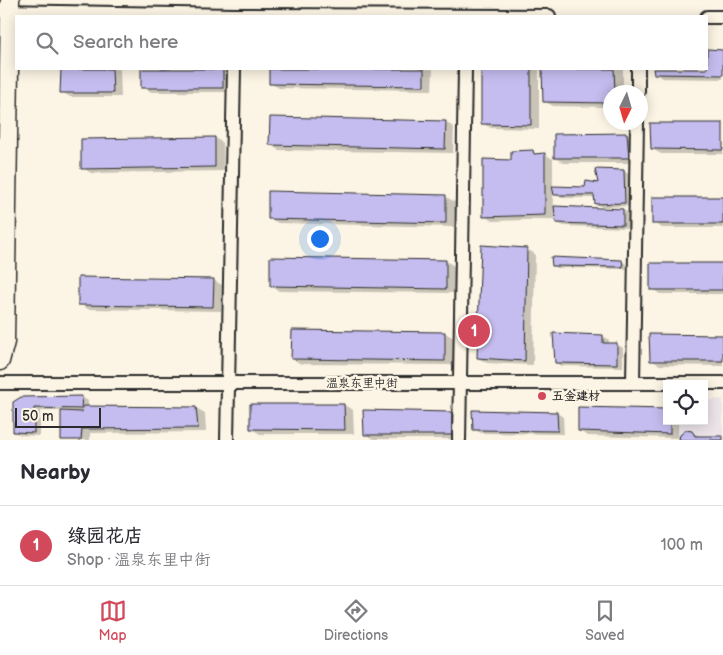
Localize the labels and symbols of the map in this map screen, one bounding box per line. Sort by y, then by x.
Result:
north arrow [603,85,648,130]
your location [307,226,333,252]
pin: 1 [458,312,490,350]
street label: 温泉东里中街 [326,376,398,391]
place label: 五金建材 [552,389,600,404]
marker: 五金建材 [536,390,548,402]
scale bar [15,405,101,428]

